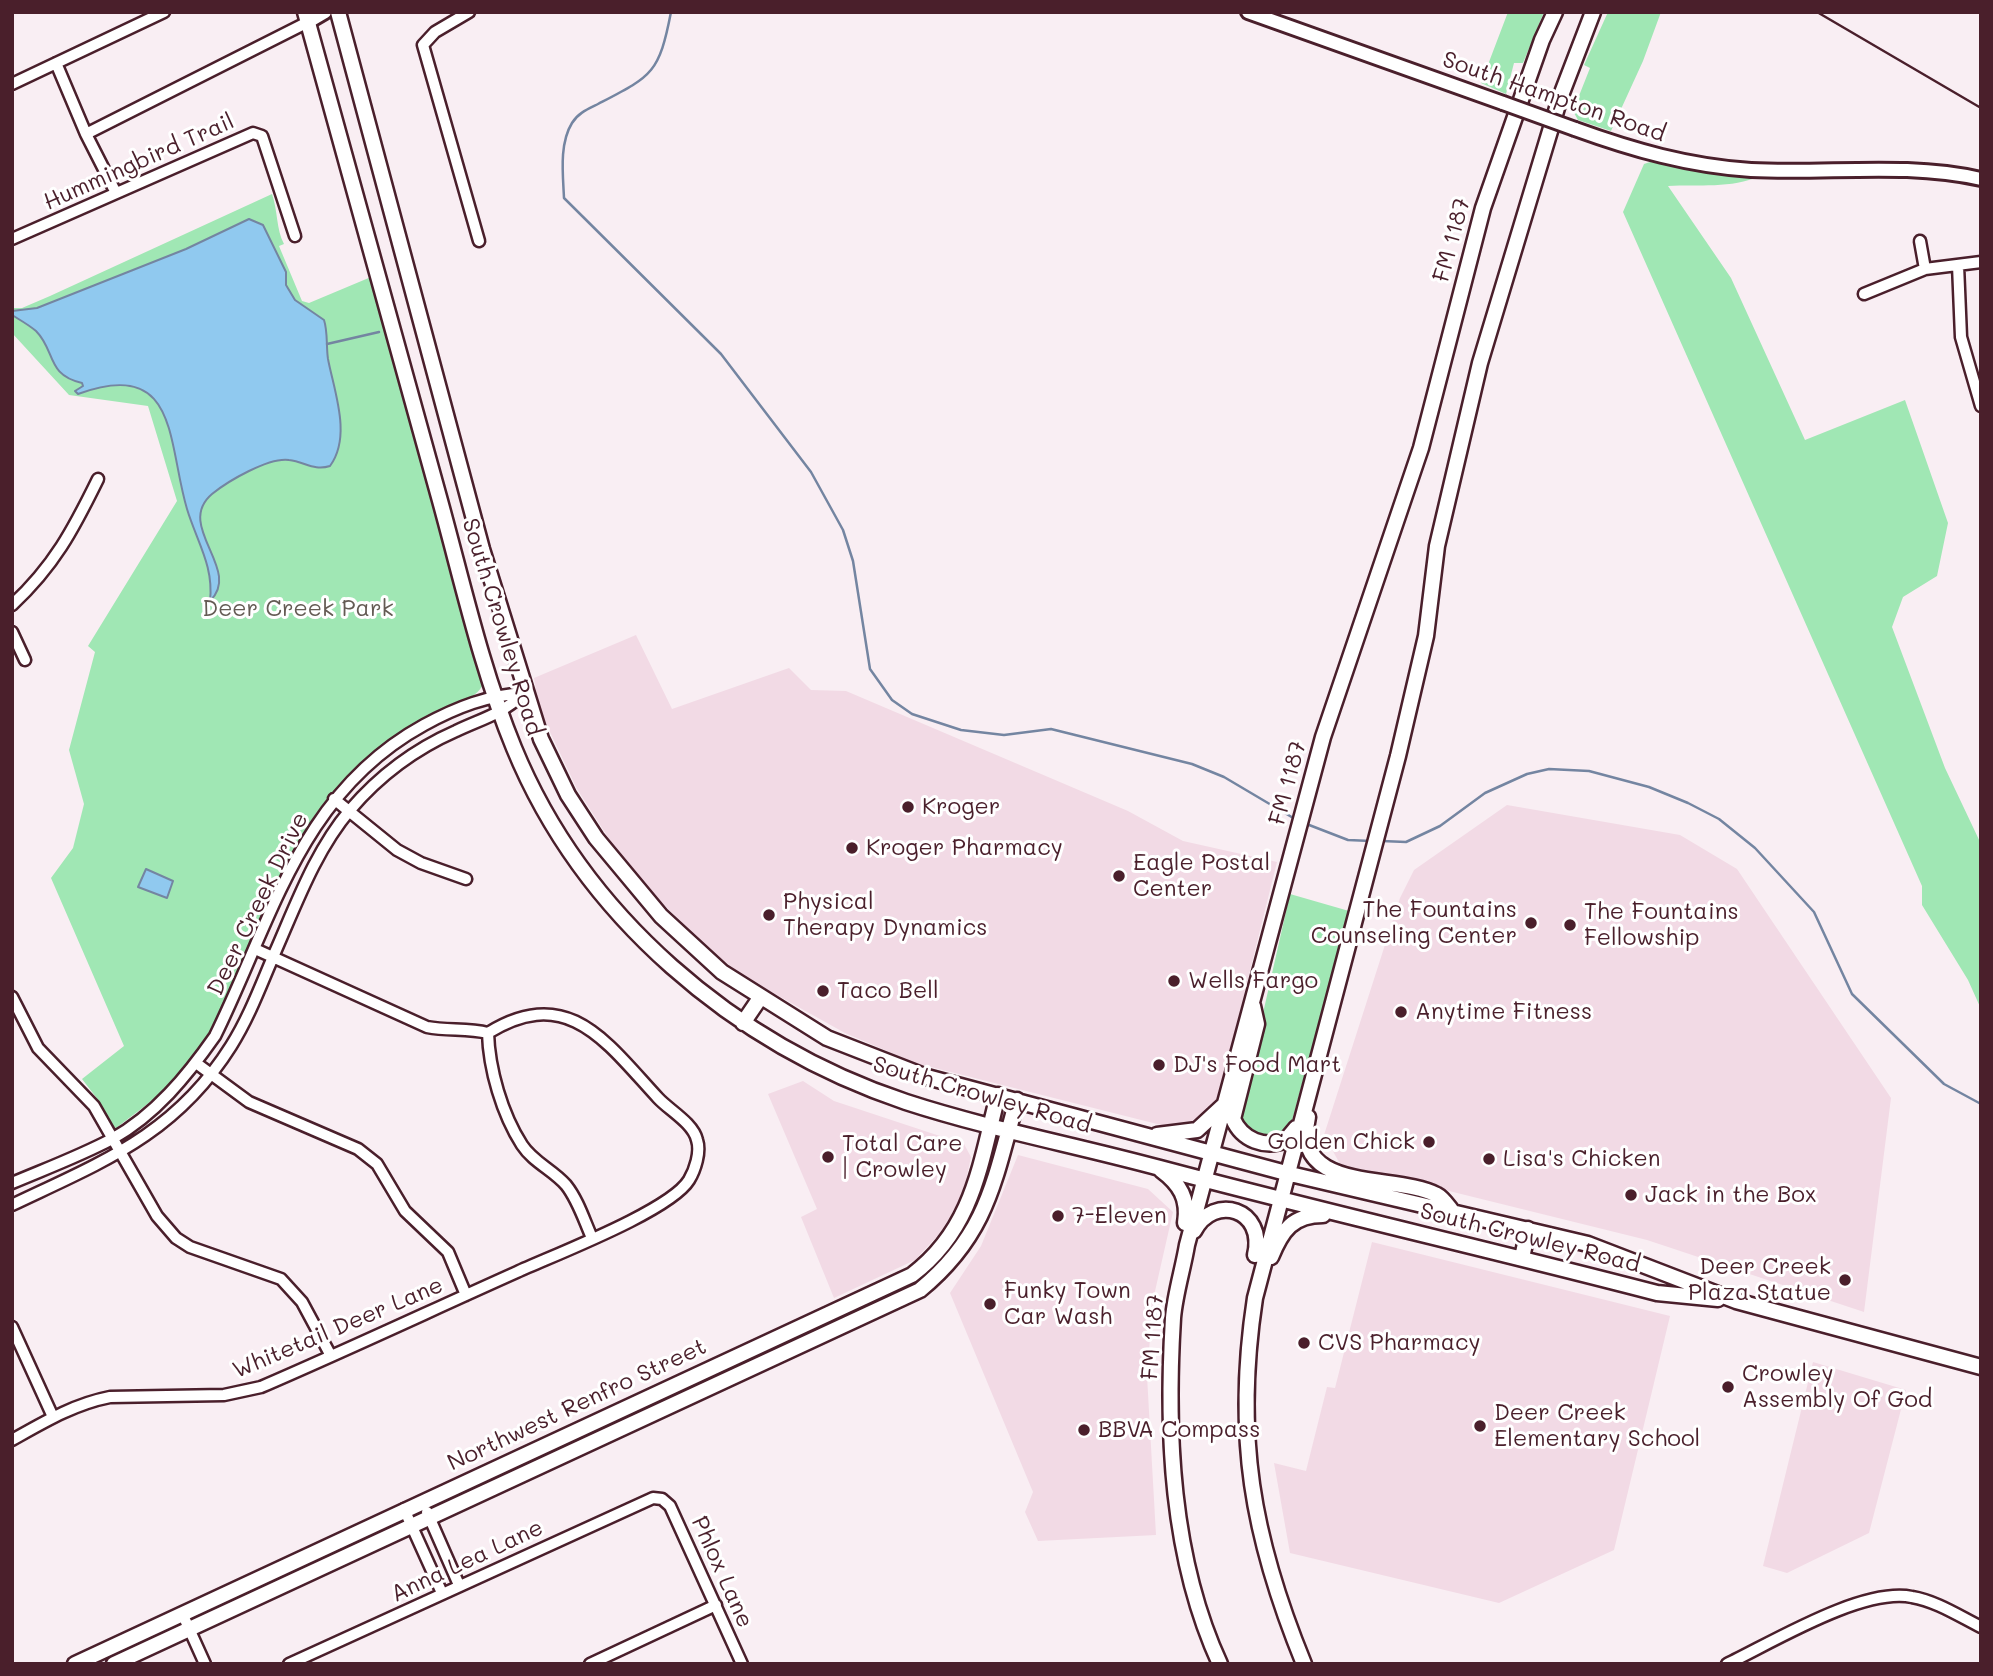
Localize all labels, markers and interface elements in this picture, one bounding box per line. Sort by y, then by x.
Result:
street label: South Hampton Road [1439,46,1669,148]
street label: Hummingbird Trail [40,108,238,216]
street label: FM 1187 [1428,195,1476,285]
street label: South Crowley Road [456,515,548,739]
park label: Deer Creek Park [202,595,394,623]
street label: FM 1187 [1264,738,1312,828]
place label: Kroger [922,793,1000,821]
marker: Kroger [900,799,916,815]
street label: Deer Creek Drive [202,808,314,1000]
place label: Kroger Pharmacy [866,834,1063,862]
marker: Kroger Pharmacy [844,840,860,856]
place label: Eagle Postal Center [1133,849,1270,903]
marker: Eagle Postal Center [1111,868,1127,884]
place label: Physical Therapy Dynamics [783,888,987,942]
place label: The Fountains Counseling Center [1311,896,1517,950]
place label: The Fountains Fellowship [1584,898,1739,952]
marker: Physical Therapy Dynamics [761,907,777,923]
marker: The Fountains Counseling Center [1523,915,1539,931]
marker: The Fountains Fellowship [1562,917,1578,933]
place label: Wells Fargo [1188,967,1318,995]
marker: Wells Fargo [1166,973,1182,989]
place label: Taco Bell [837,977,939,1005]
marker: Taco Bell [815,983,831,999]
place label: Anytime Fitness [1415,998,1592,1026]
marker: Anytime Fitness [1393,1004,1409,1020]
street label: South Crowley Road [870,1051,1094,1139]
place label: DJ's Food Mart [1173,1051,1341,1079]
marker: DJ's Food Mart [1151,1057,1167,1073]
place label: Golden Chick [1267,1128,1415,1156]
place label: Total Care | Crowley [842,1130,963,1184]
marker: Golden Chick [1421,1134,1437,1150]
place label: Lisa's Chicken [1503,1145,1660,1173]
marker: Total Care | Crowley [820,1149,836,1165]
marker: Lisa's Chicken [1481,1151,1497,1167]
place label: Jack in the Box [1645,1181,1817,1209]
marker: Jack in the Box [1623,1187,1639,1203]
street label: South Crowley Road [1417,1197,1643,1279]
place label: 7-Eleven [1072,1202,1167,1230]
marker: 7-Eleven [1050,1208,1066,1224]
place label: Deer Creek Plaza Statue [1688,1253,1831,1307]
street label: Whitetail Deer Lane [229,1271,447,1385]
marker: Deer Creek Plaza Statue [1837,1272,1853,1288]
place label: Funky Town Car Wash [1004,1277,1131,1331]
street label: FM 1187 [1136,1293,1170,1381]
marker: Funky Town Car Wash [982,1296,998,1312]
place label: CVS Pharmacy [1318,1329,1481,1357]
street label: Northwest Renfro Street [443,1333,711,1477]
marker: CVS Pharmacy [1296,1335,1312,1351]
place label: Crowley Assembly Of God [1742,1360,1932,1414]
marker: Crowley Assembly Of God [1720,1379,1736,1395]
place label: Deer Creek Elementary School [1494,1399,1700,1453]
place label: BBVA Compass [1098,1416,1260,1444]
marker: Deer Creek Elementary School [1472,1418,1488,1434]
marker: BBVA Compass [1076,1422,1092,1438]
street label: Phlox Lane [685,1512,759,1632]
street label: Anna Lea Lane [387,1514,547,1608]

